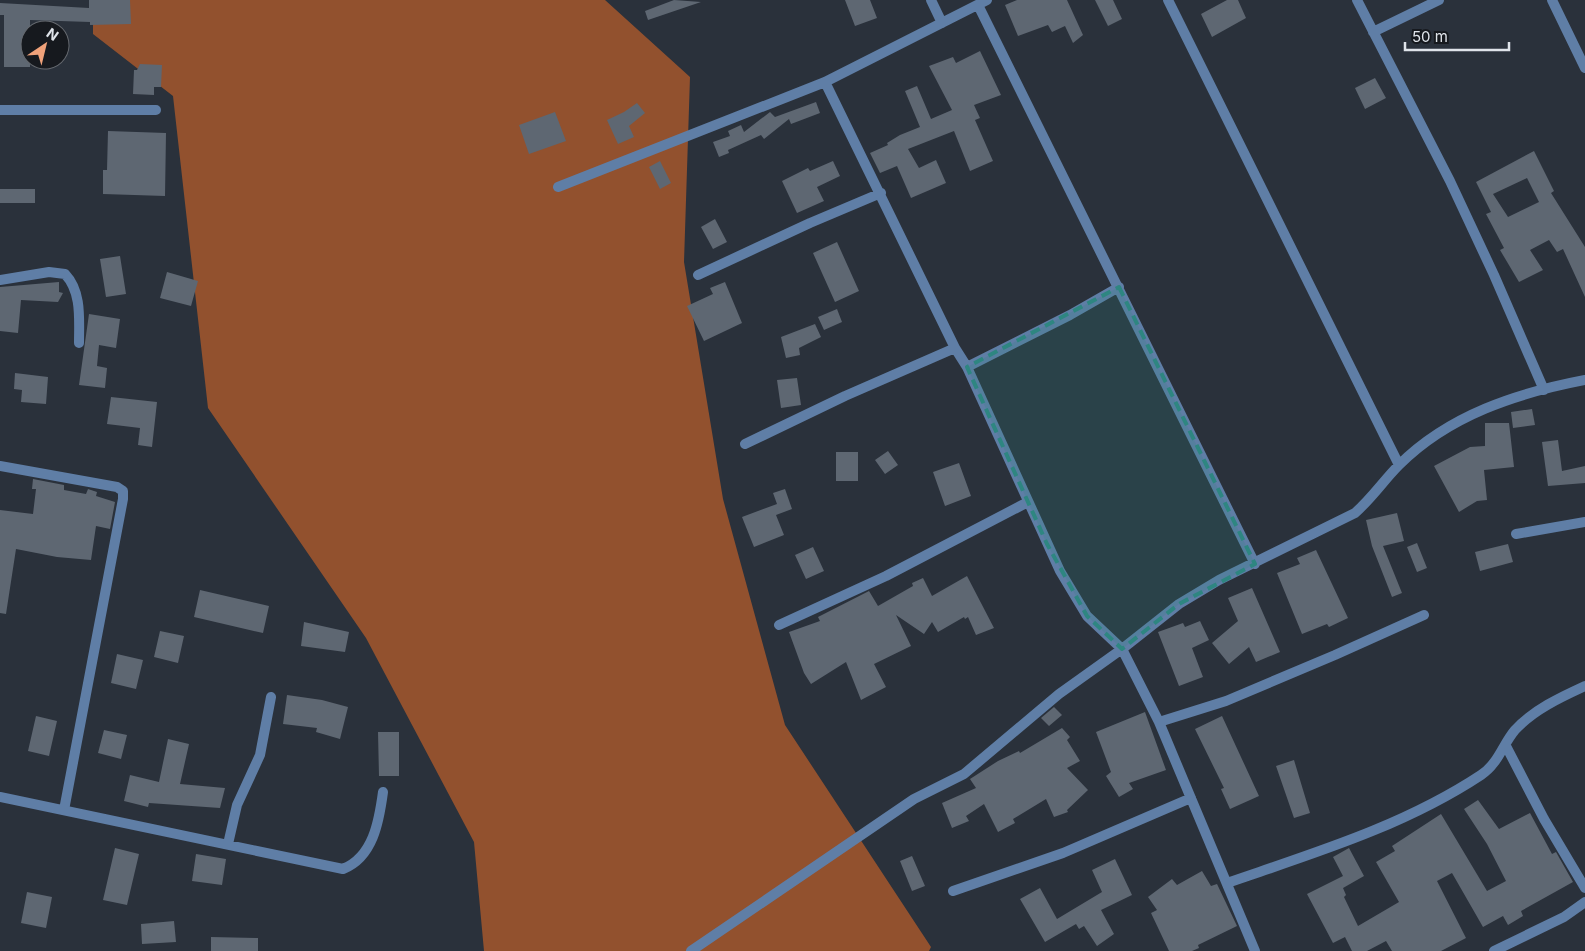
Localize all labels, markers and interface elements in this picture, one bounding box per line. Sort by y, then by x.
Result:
north arrow [20,20,70,70]
scale bar [1405,20,1509,52]
text: N [43,24,62,44]
text: 50 m [1412,27,1448,46]

